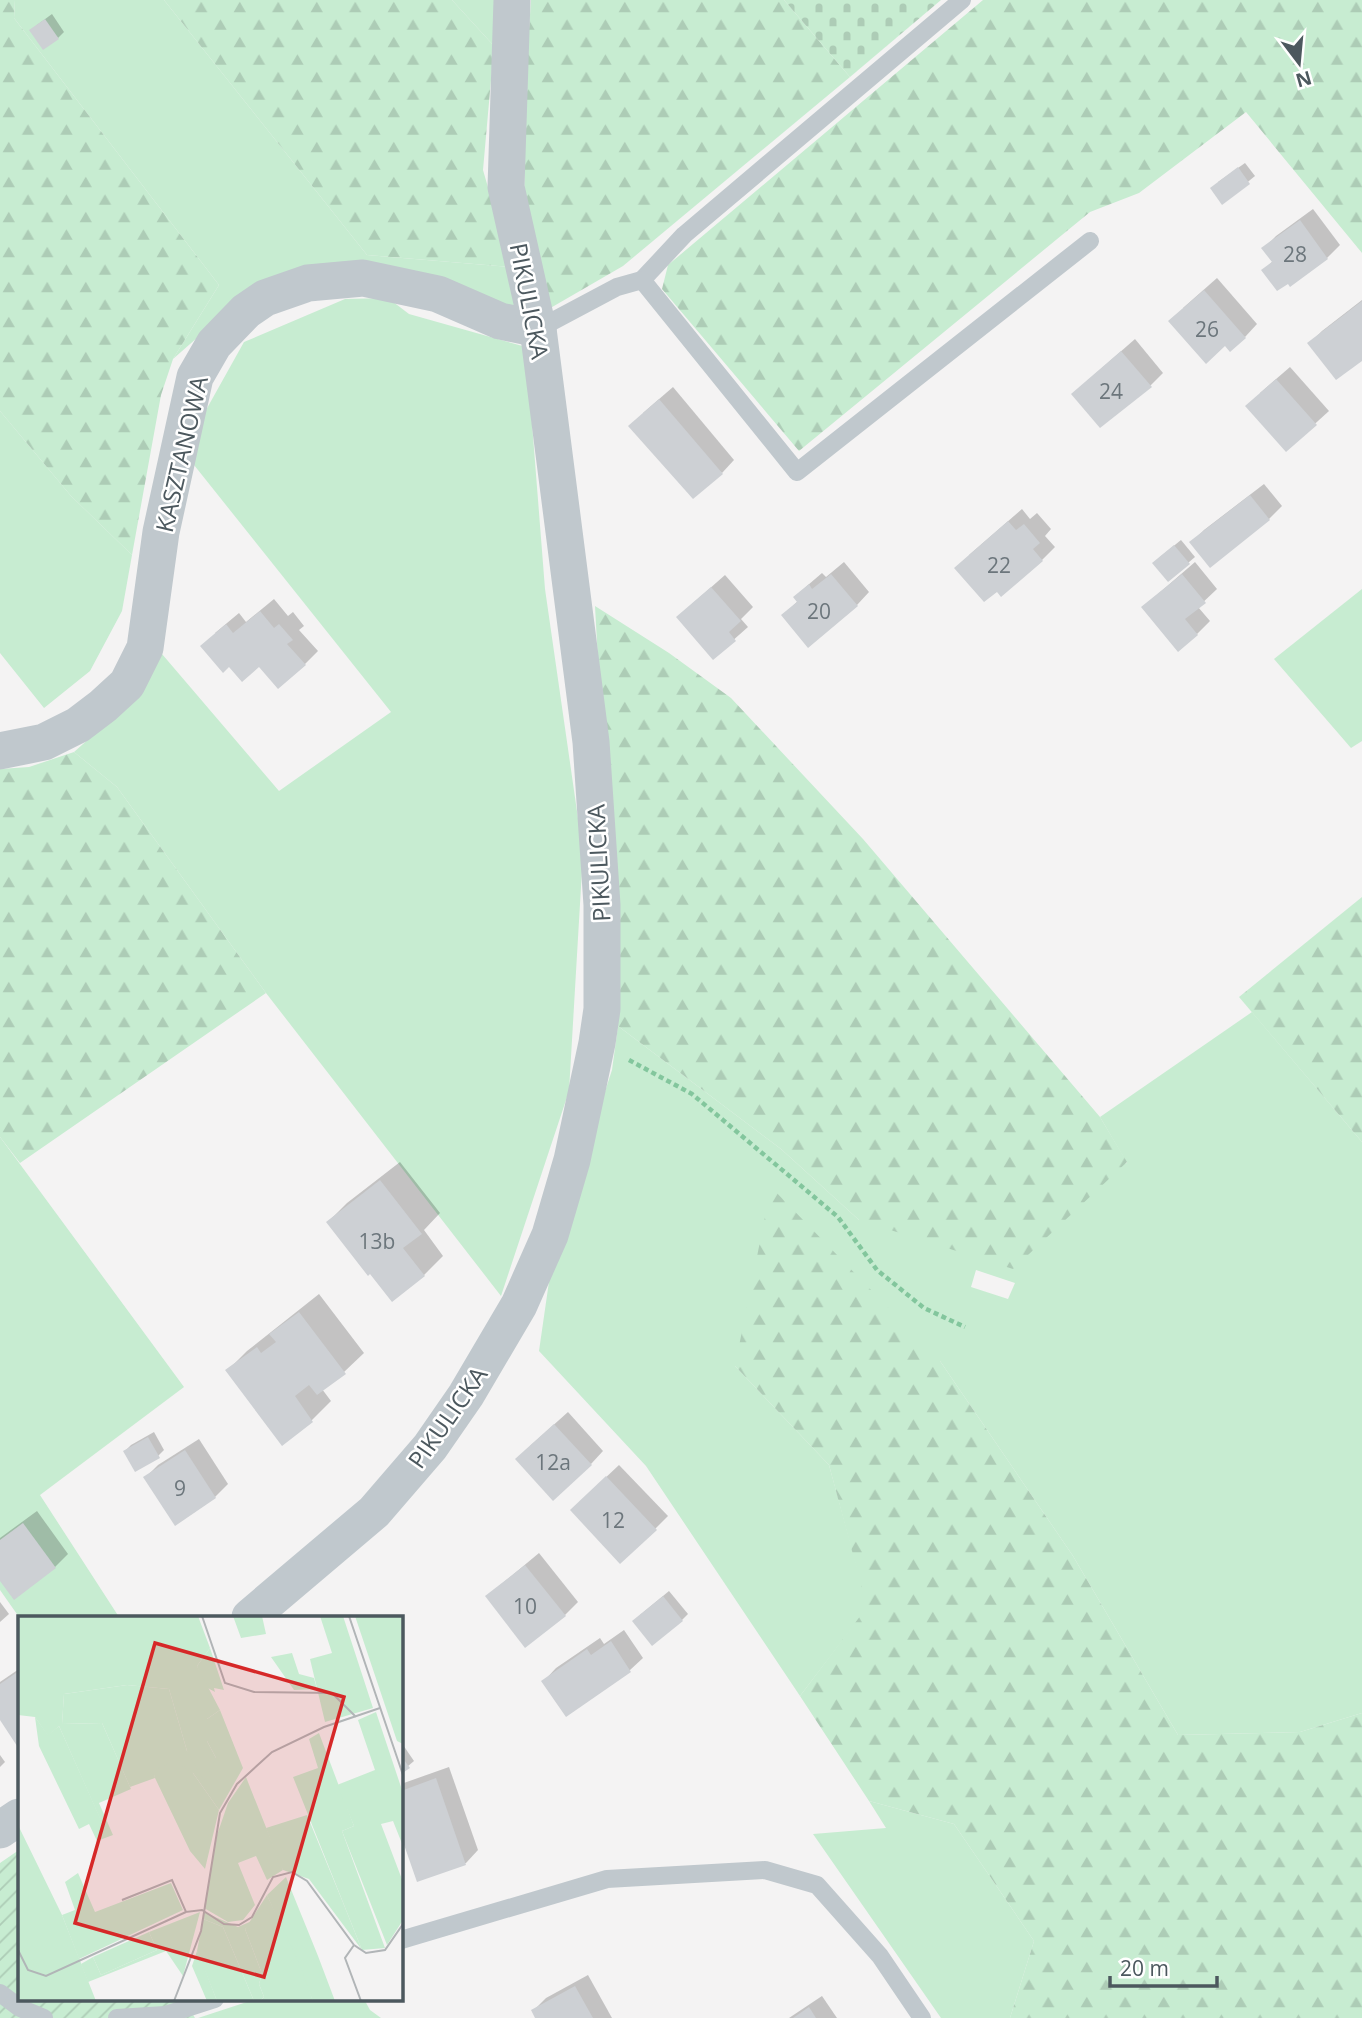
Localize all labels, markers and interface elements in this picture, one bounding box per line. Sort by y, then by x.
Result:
north arrow [1264,28,1334,98]
text: N [1293,65,1315,94]
street label: PIKULICKA [503,240,558,363]
house number: 28 [1283,240,1307,268]
house number: 26 [1195,315,1219,343]
street label: KASZTANOWA [147,372,215,535]
house number: 24 [1099,377,1123,405]
house number: 22 [987,551,1011,579]
house number: 20 [807,597,831,625]
street label: PIKULICKA [578,803,618,923]
house number: 13b [359,1227,395,1255]
street label: PIKULICKA [400,1359,495,1475]
house number: 12a [535,1448,571,1476]
house number: 9 [174,1474,186,1502]
house number: 12 [601,1506,625,1534]
house number: 10 [513,1592,537,1620]
inset map [18,1616,402,2000]
scale bar [1110,1944,1217,1988]
text: 20 m [1120,1954,1169,1982]

